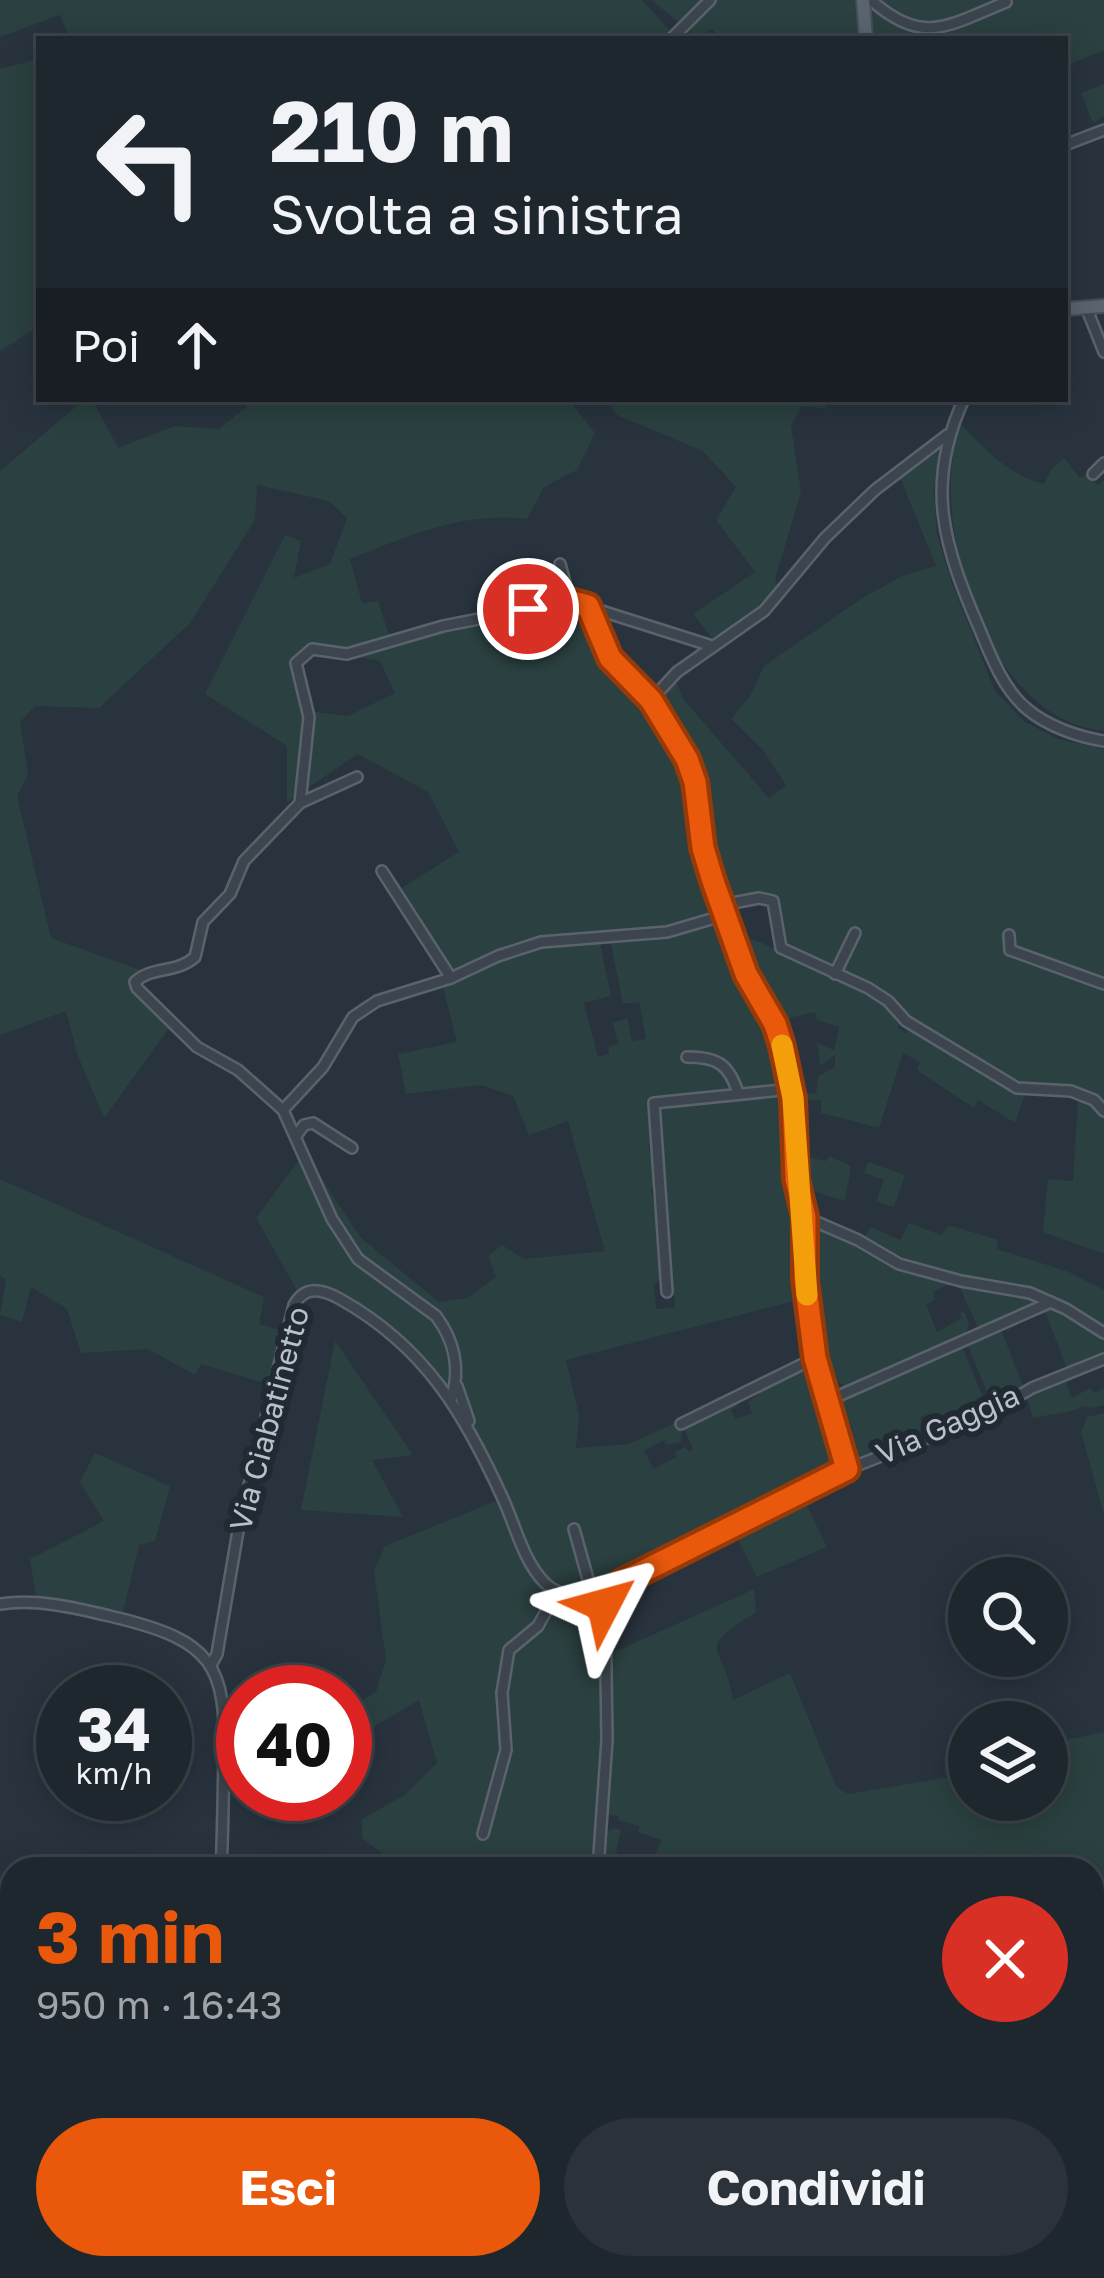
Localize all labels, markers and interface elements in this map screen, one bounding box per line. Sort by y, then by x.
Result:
text: 210 m [270,80,514,180]
icon: left [72,84,228,240]
text: Svolta a sinistra [270,181,683,246]
icon: ahead [164,312,230,378]
text: Poi [72,318,140,372]
pin [477,558,579,660]
icon: arrive [495,576,561,642]
street label: Via Ciabatinetto [222,1303,316,1535]
street label: Via Gaggia [871,1377,1025,1472]
position arrow [541,1542,667,1668]
map controls [948,1557,1068,1821]
button: search [948,1557,1068,1677]
speed limit sign: 40 [216,1665,372,1821]
text: 34 [77,1692,151,1764]
button: layers [948,1701,1068,1821]
text: km/h [76,1755,152,1791]
text: 3 min [36,1892,224,1979]
button: close [942,1896,1068,2022]
text: 950 m · 16:43 [36,1981,283,2028]
button: Esci [36,2118,540,2256]
button: Condividi [564,2118,1068,2256]

